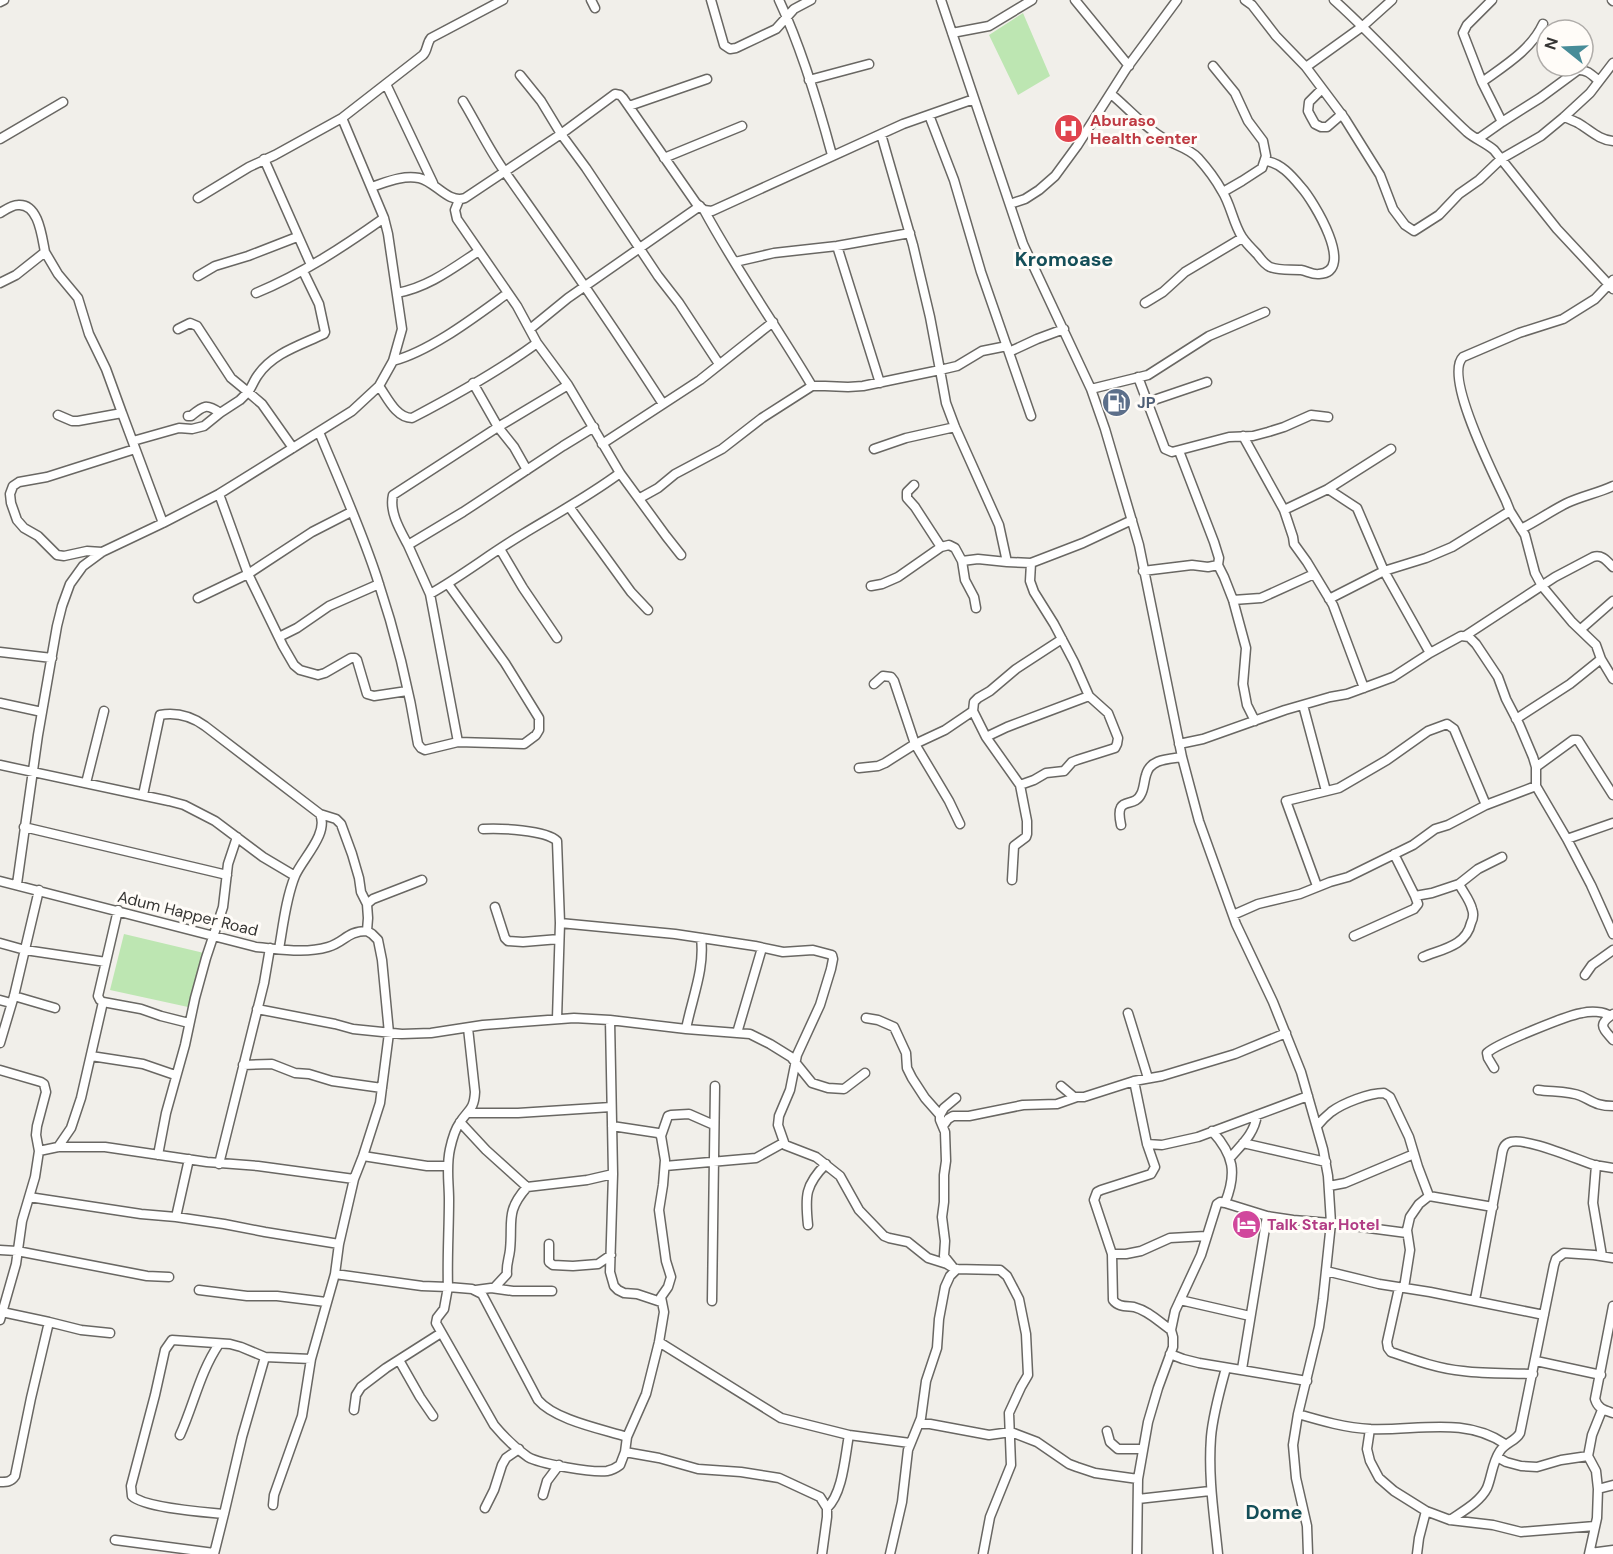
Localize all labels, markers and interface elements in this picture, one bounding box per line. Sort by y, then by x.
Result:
north arrow [1535,18,1595,78]
text: N [1539,35,1563,52]
place label: Aburaso Health center [1090,110,1198,149]
hospital icon: Aburaso Health center [1053,113,1085,145]
district label: Kromoase [1015,246,1113,272]
fuel station icon: JP [1100,386,1132,418]
place label: JP [1137,392,1156,413]
street label: Adum Happer Road [115,886,260,941]
hotel icon: Talk Star Hotel [1230,1208,1262,1240]
place label: Talk Star Hotel [1267,1214,1380,1235]
district label: Dome [1245,1499,1303,1525]

